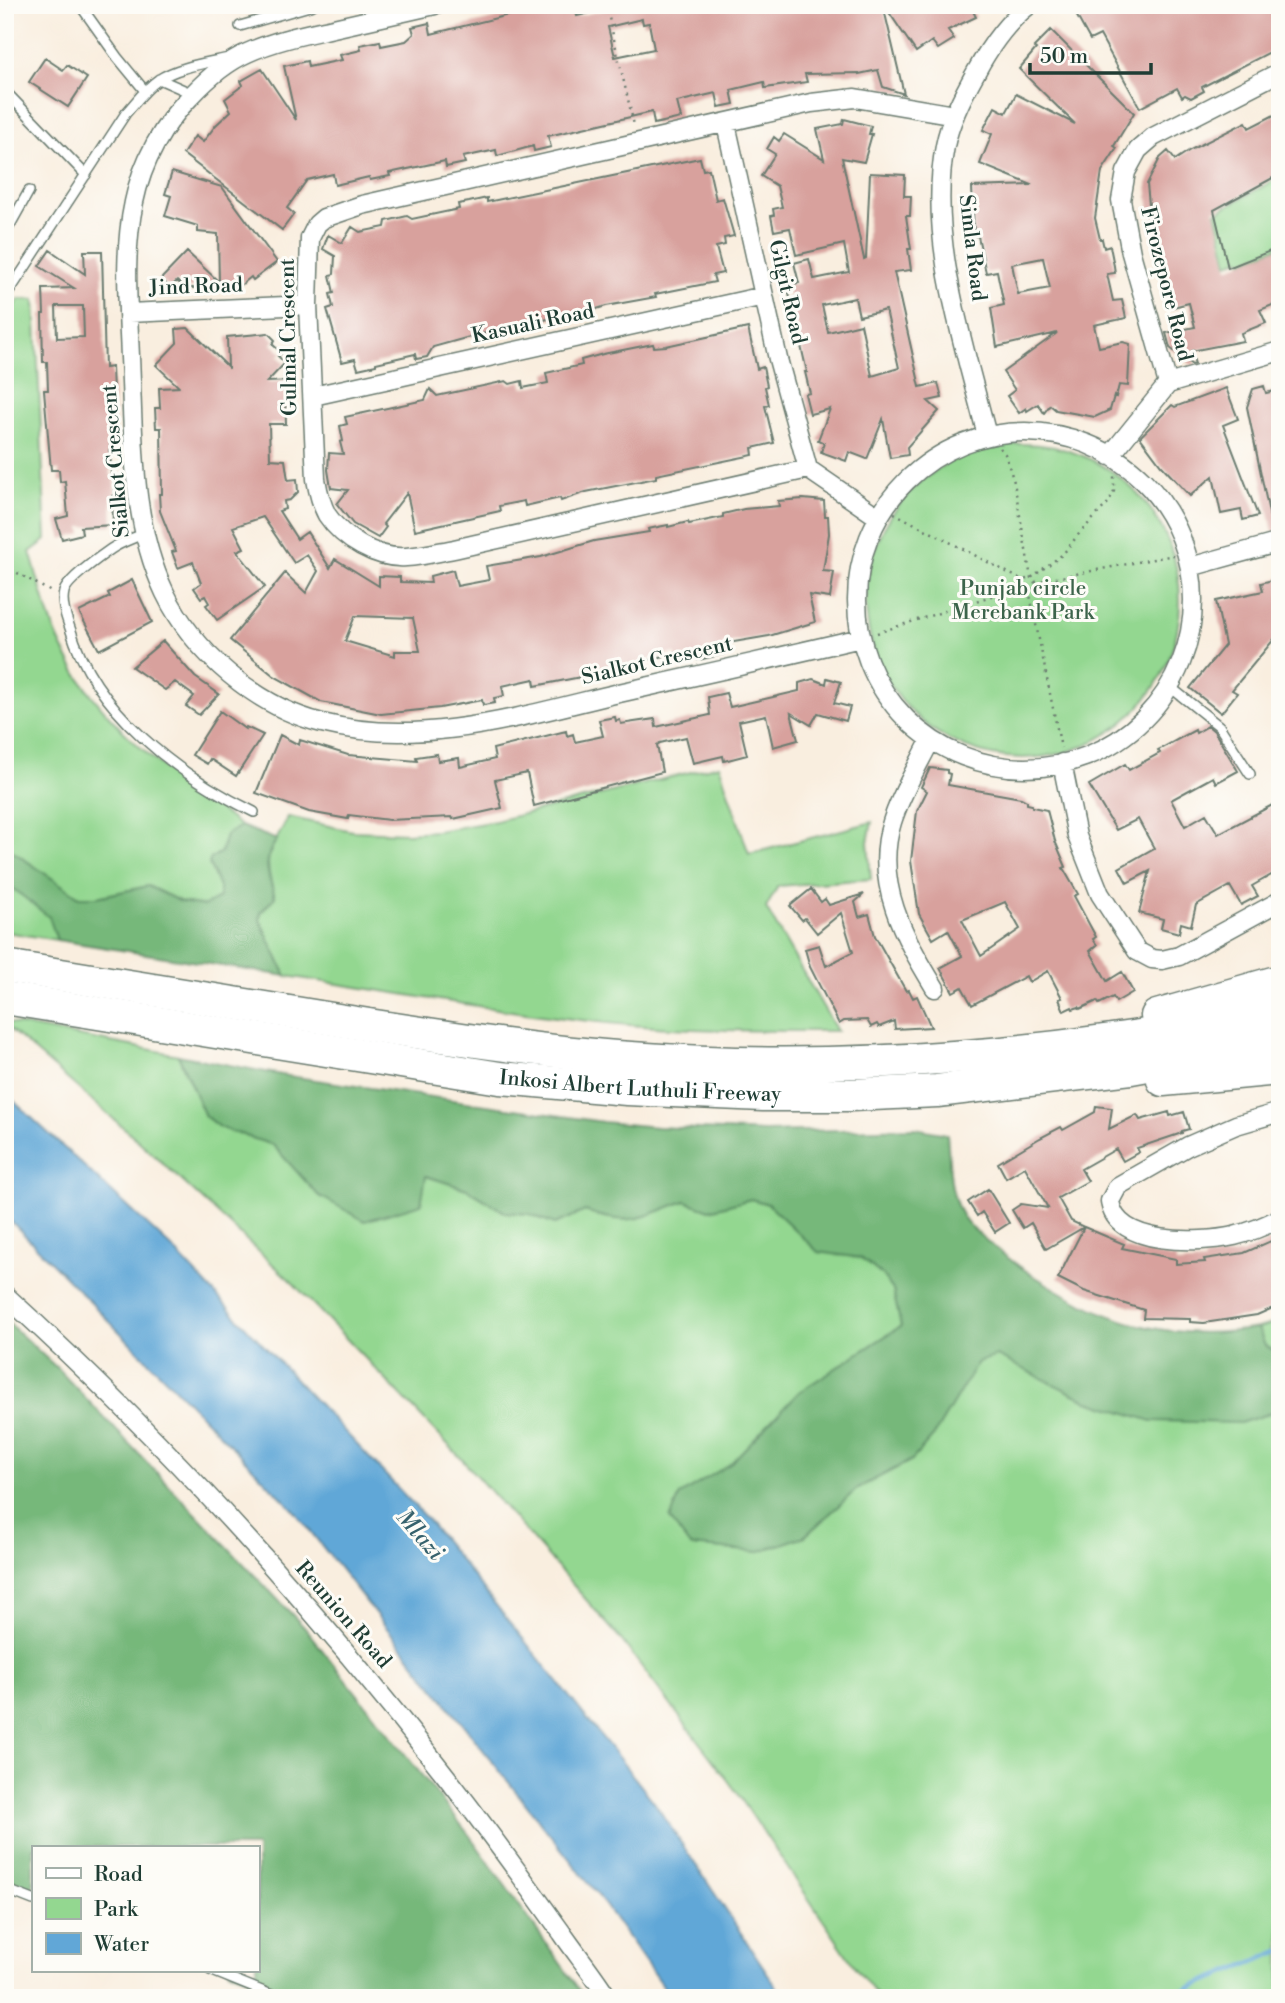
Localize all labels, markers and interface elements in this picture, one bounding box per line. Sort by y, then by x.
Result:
scale bar [1030,32,1150,76]
text: 50 m [1040,44,1088,70]
street label: Simla Road [953,193,991,303]
street label: Firozepore Road [1134,204,1198,364]
street label: Gilgit Road [762,237,812,347]
street label: Gulmal Crescent [275,257,303,416]
street label: Jind Road [148,272,244,302]
street label: Kasuali Road [469,298,597,350]
street label: Sialkot Crescent [96,382,136,539]
park label: Punjab circle Merebank Park [952,576,1095,626]
street label: Sialkot Crescent [579,631,736,691]
street label: Inkosi Albert Luthuli Freeway [498,1065,782,1108]
water label: Mlazi [390,1504,450,1567]
street label: Reunion Road [289,1556,397,1674]
legend [32,1846,259,1972]
text: Road [94,1862,143,1888]
text: Park [94,1897,139,1923]
text: Water [93,1932,149,1958]

